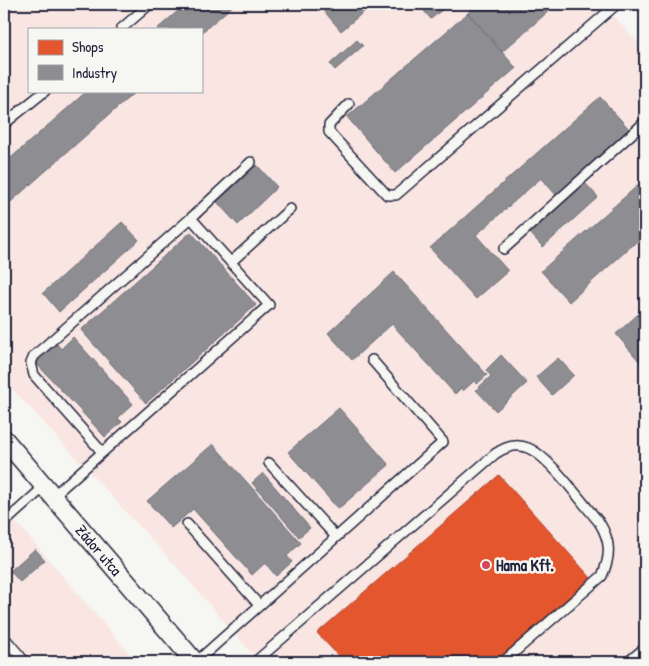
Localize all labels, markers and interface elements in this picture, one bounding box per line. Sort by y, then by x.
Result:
legend [28,28,202,92]
text: Shops [72,36,104,57]
text: Industry [72,62,117,83]
street label: Zádor utca [71,519,127,580]
place label: Hama Kft. [496,554,554,576]
marker: Hama Kft. [480,559,492,571]

